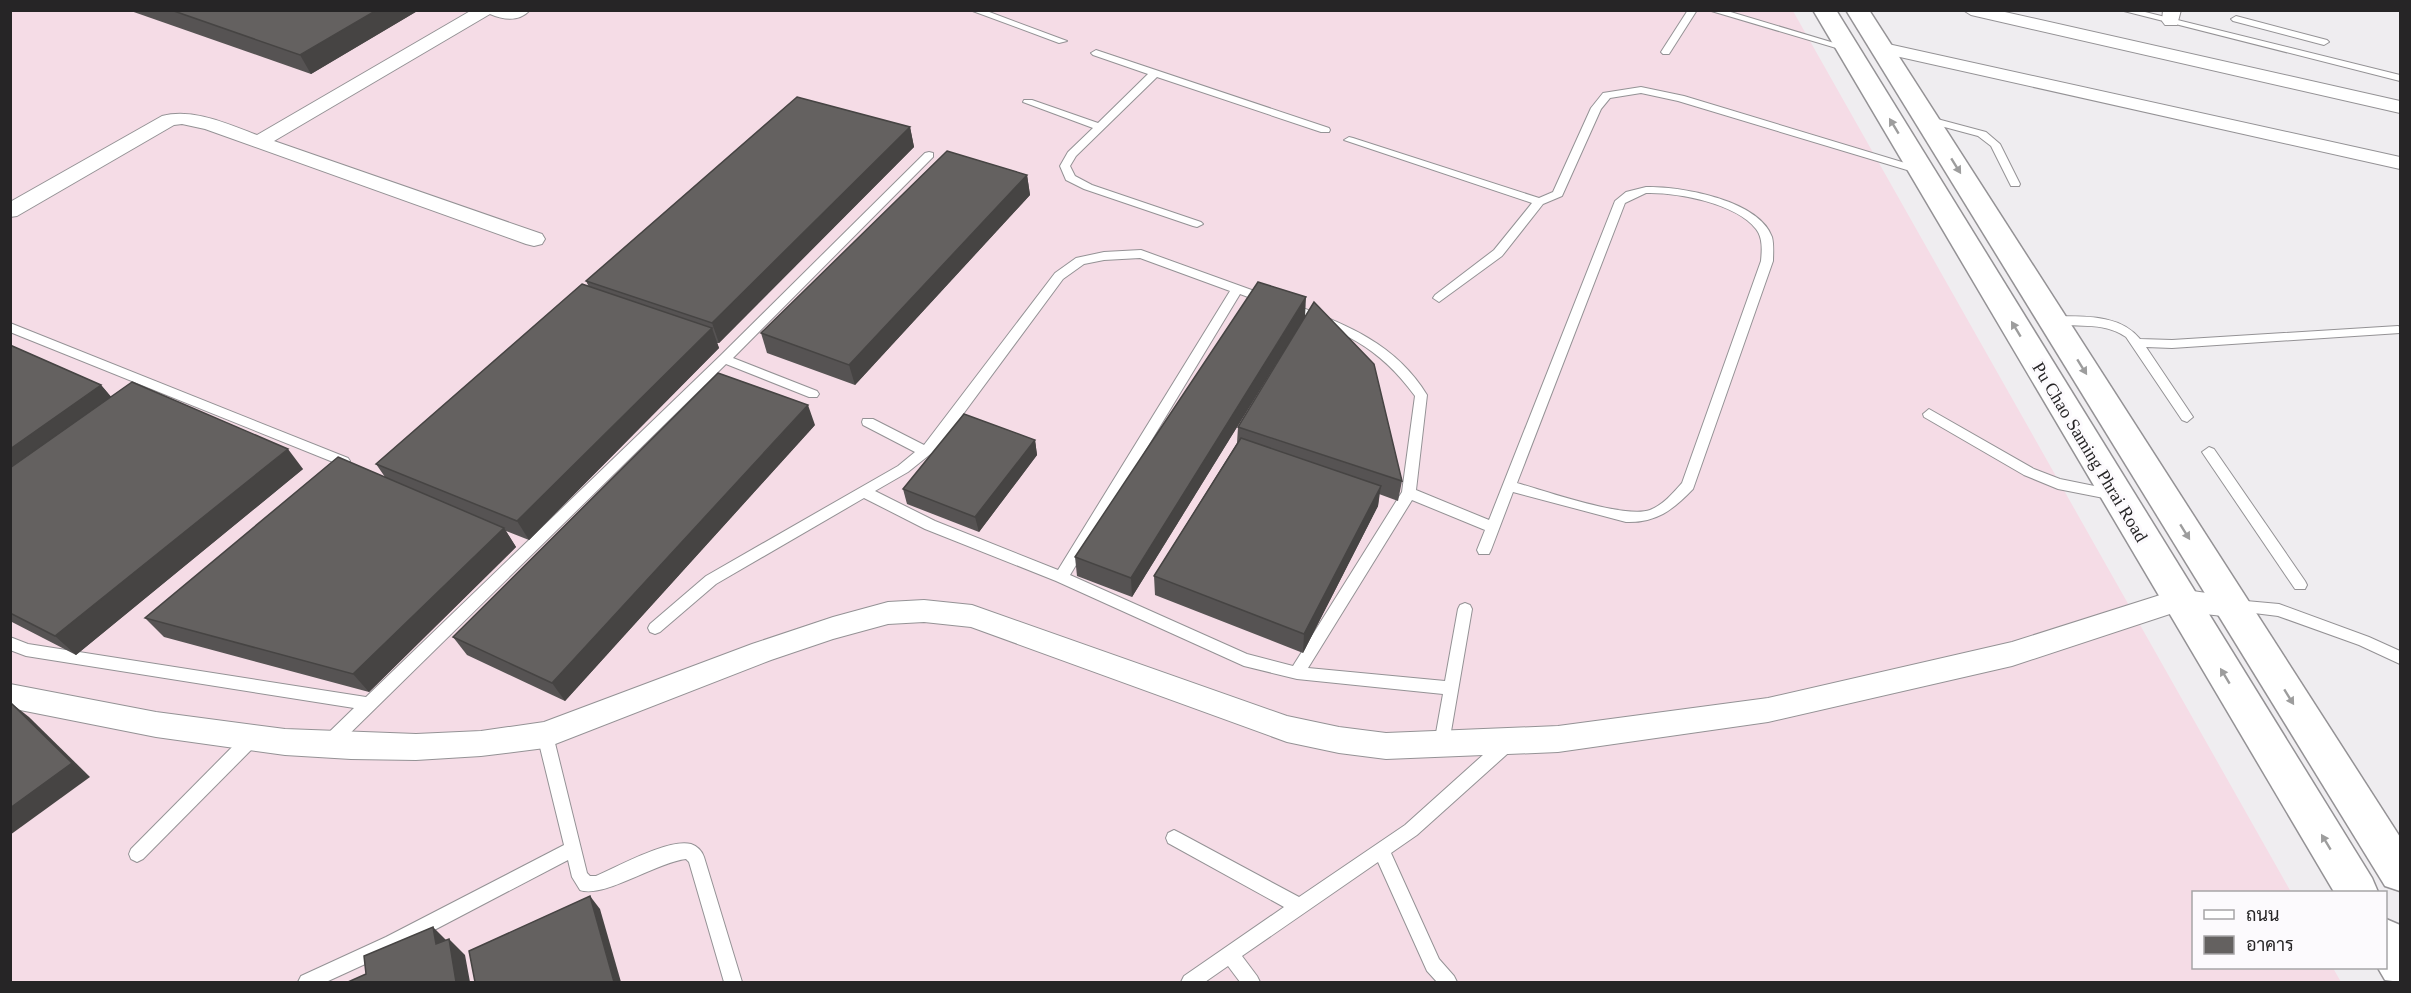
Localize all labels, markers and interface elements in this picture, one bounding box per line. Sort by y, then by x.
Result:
one-way arrow [1888,118,1899,134]
one-way arrow [1950,158,1961,174]
one-way arrow [2011,321,2022,337]
street label: Pu Chao Saming Phrai Road [2028,359,2152,545]
one-way arrow [2076,359,2087,375]
one-way arrow [2180,524,2191,540]
one-way arrow [2220,668,2231,684]
one-way arrow [2284,689,2295,705]
one-way arrow [2321,834,2332,851]
legend [2192,891,2387,969]
text: ถนน [2246,905,2279,925]
text: อาคาร [2246,935,2294,955]

